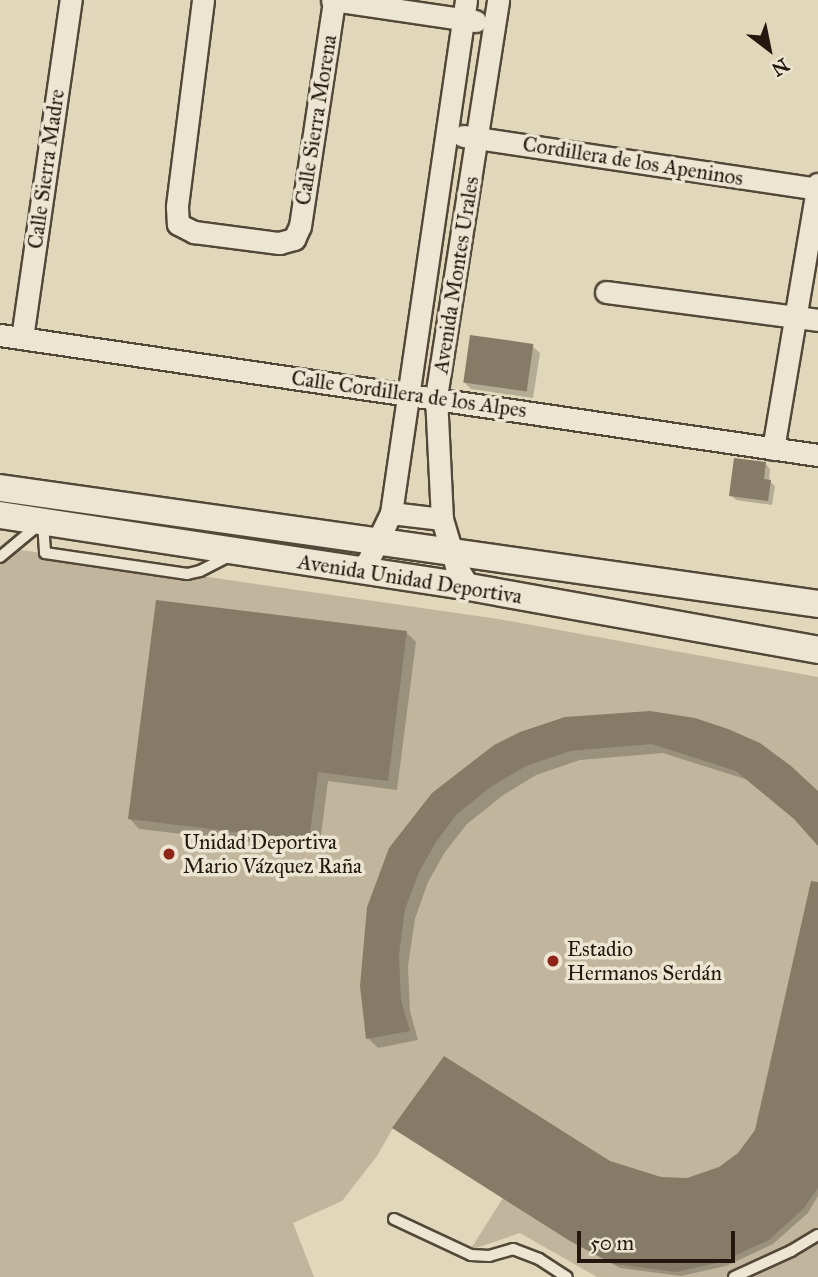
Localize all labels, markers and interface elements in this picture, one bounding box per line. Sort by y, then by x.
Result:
north arrow [734,14,804,84]
street label: Calle Sierra Morena [290,33,342,207]
text: N [767,53,793,81]
street label: Calle Sierra Madre [22,88,70,250]
street label: Cordillera de los Apeninos [521,131,745,191]
street label: Avenida Montes Urales [428,175,484,375]
street label: Calle Cordillera de los Alpes [290,365,528,423]
street label: Avenida Unidad Deportiva [296,549,524,609]
place label: Unidad Deportiva Mario Vázquez Raña [183,829,362,879]
marker: Unidad Deportiva Mario Vázquez Raña [161,846,177,862]
place label: Estadio Hermanos Serdán [567,936,722,986]
marker: Estadio Hermanos Serdán [545,953,561,969]
scale bar [580,1218,738,1262]
text: 50 m [590,1230,634,1256]

